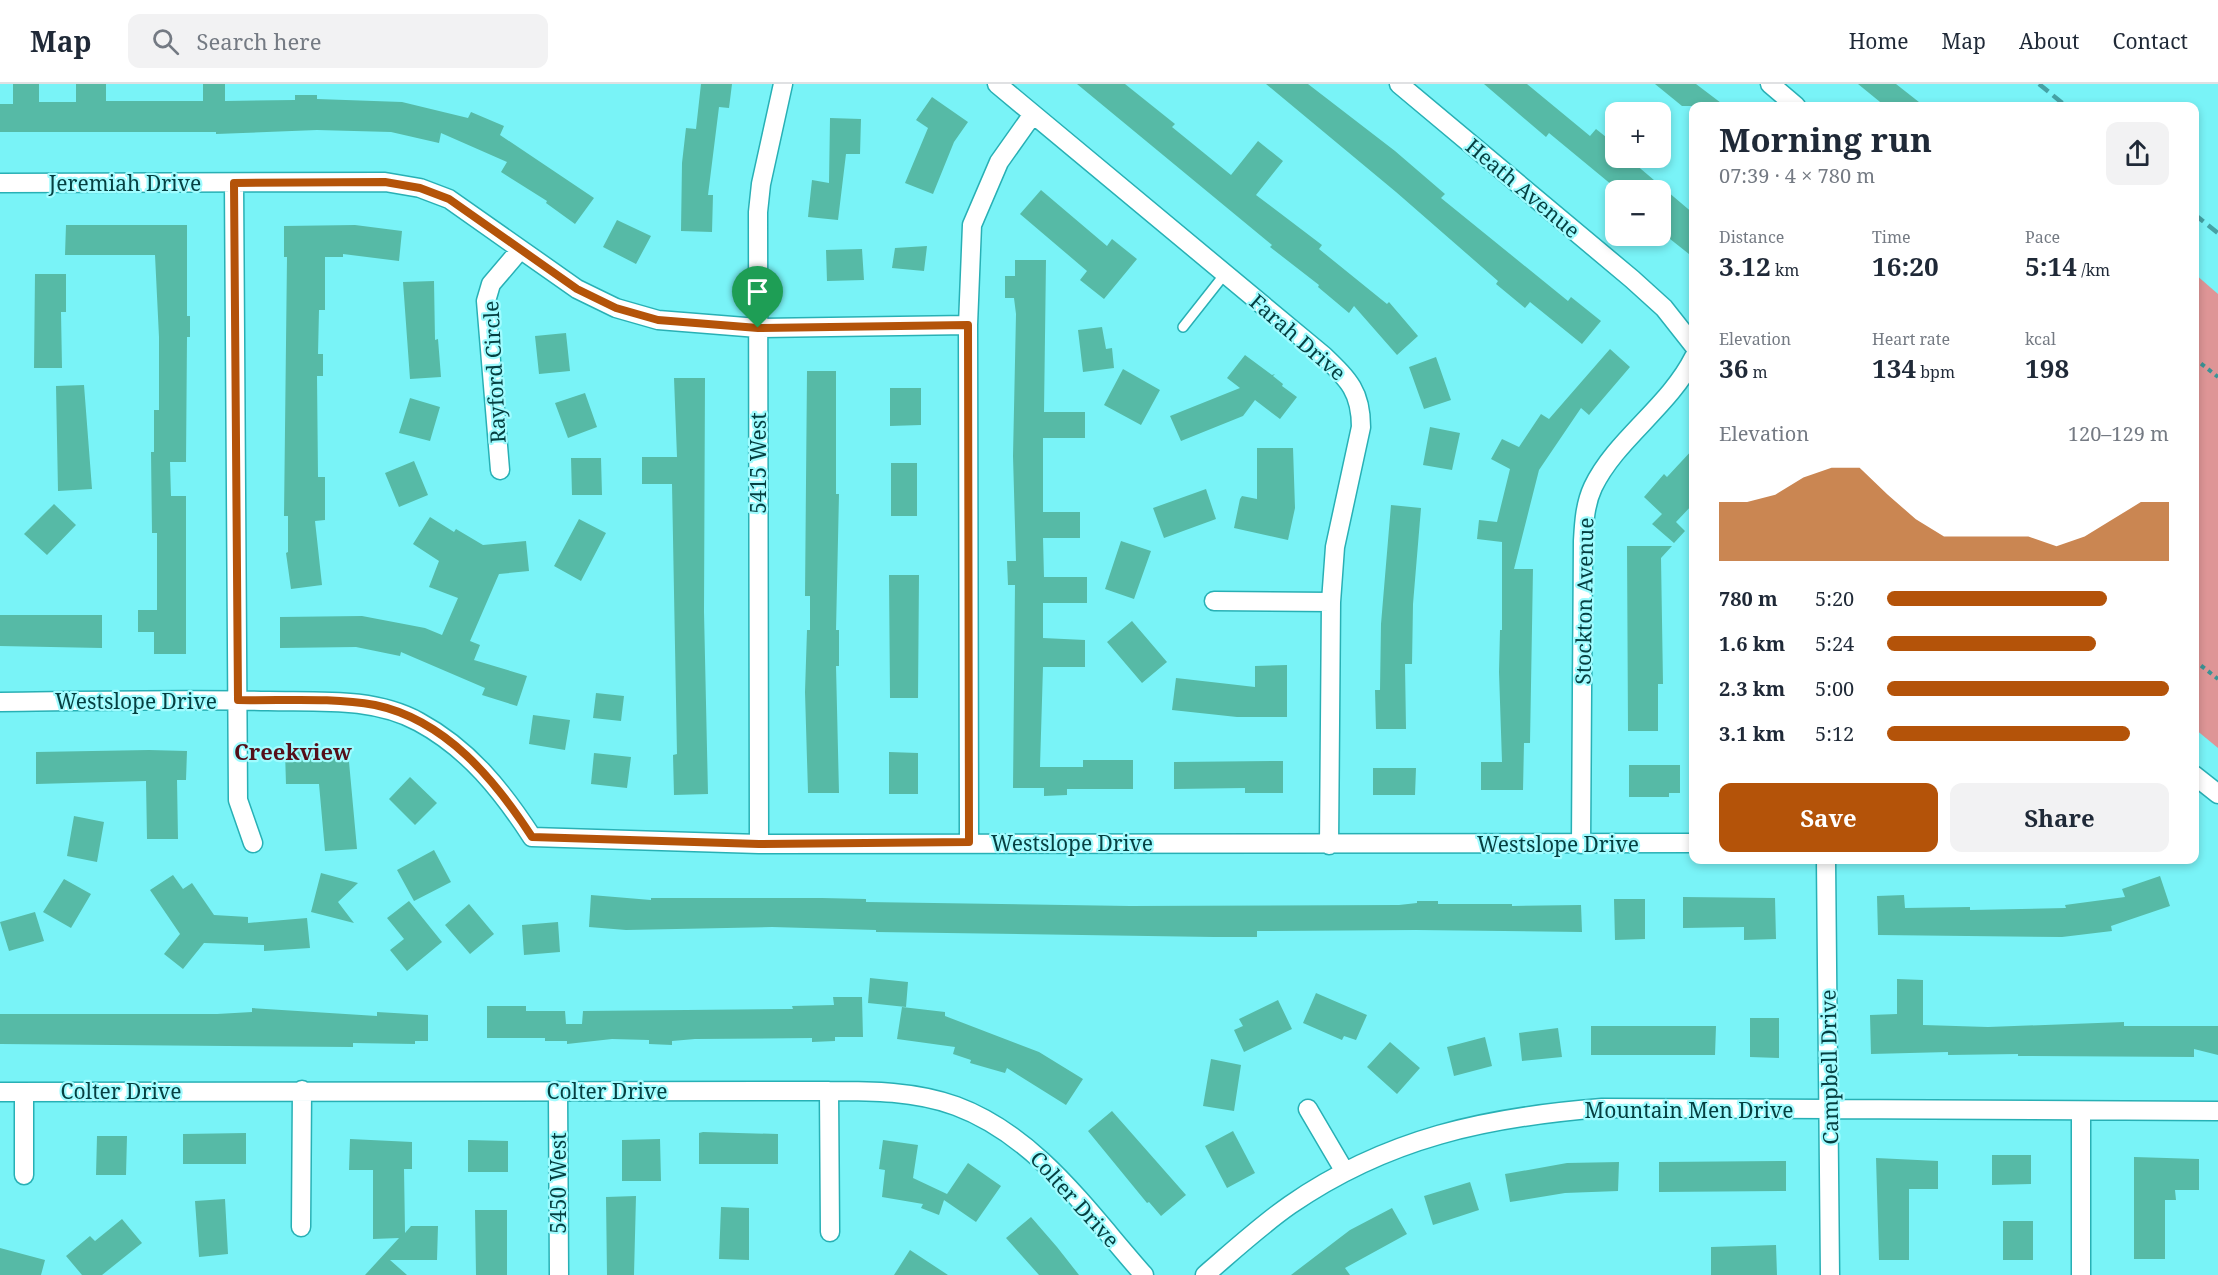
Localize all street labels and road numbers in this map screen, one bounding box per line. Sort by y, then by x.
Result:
street label: Heath Avenue [1460,132,1586,244]
street label: Jeremiah Drive [48,169,201,197]
street label: Farah Drive [1244,287,1352,387]
street label: Rayford Circle [476,300,512,444]
street label: 5415 West [744,412,772,514]
street label: Stockton Avenue [1569,517,1599,685]
street label: Westslope Drive [55,687,217,715]
street label: Westslope Drive [991,829,1153,857]
street label: Westslope Drive [1477,830,1639,858]
street label: Campbell Drive [1814,989,1844,1145]
street label: Colter Drive [61,1077,181,1105]
street label: Colter Drive [547,1077,667,1105]
street label: Mountain Men Drive [1585,1096,1793,1124]
street label: 5450 West [544,1132,572,1234]
street label: Colter Drive [1024,1145,1126,1253]

